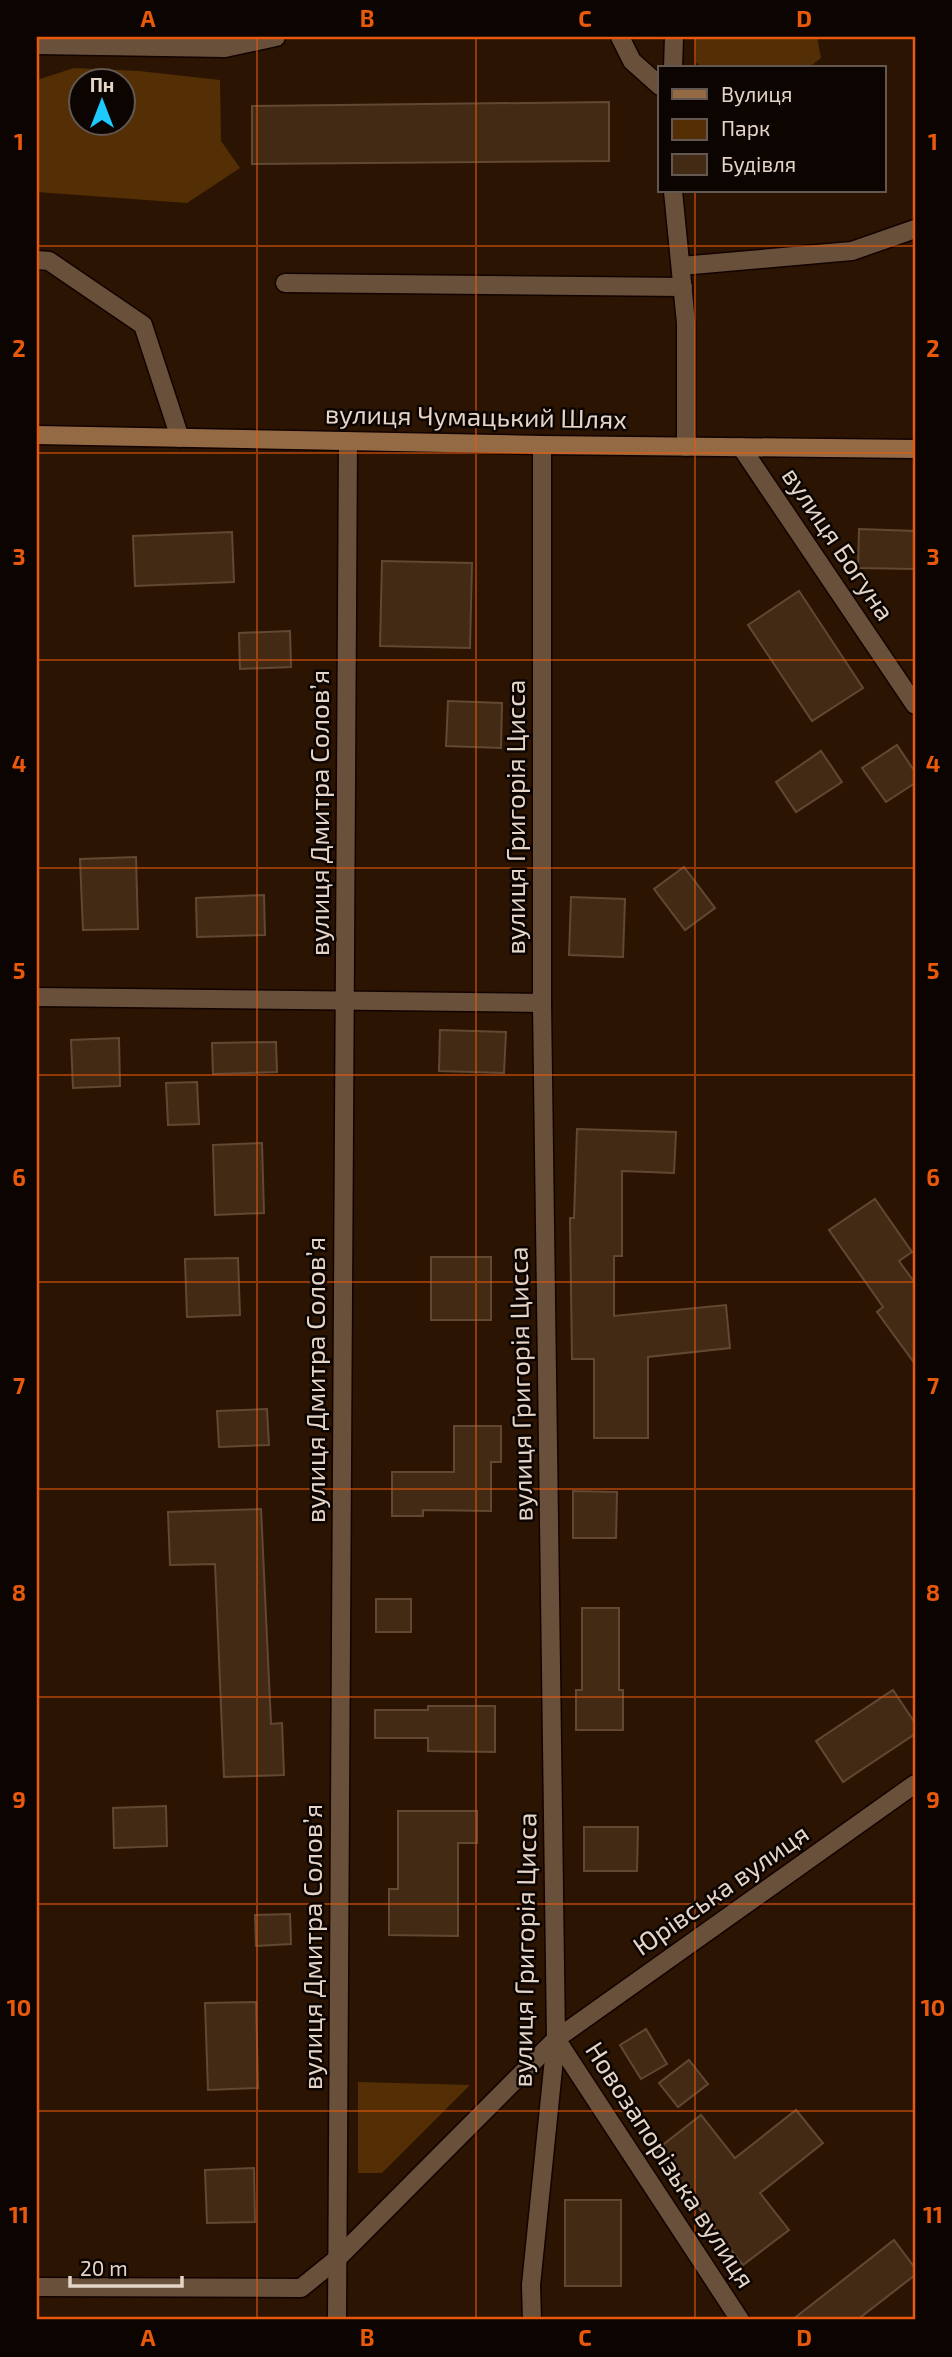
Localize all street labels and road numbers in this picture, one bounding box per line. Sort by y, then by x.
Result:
street label: вулиця Чумацький Шлях [325,397,628,435]
street label: вулиця Богуна [776,461,902,626]
street label: вулиця Дмитра Соловʼя [303,670,335,956]
street label: вулиця Григорія Цисса [499,680,531,954]
street label: вулиця Дмитра Соловʼя [299,1237,331,1523]
street label: вулиця Григорія Цисса [502,1246,538,1522]
street label: вулиця Дмитра Соловʼя [296,1804,328,2090]
street label: вулиця Григорія Цисса [506,1812,542,2088]
street label: Юрівська вулиця [626,1817,814,1962]
street label: Новозапорізька вулиця [579,2035,762,2294]

